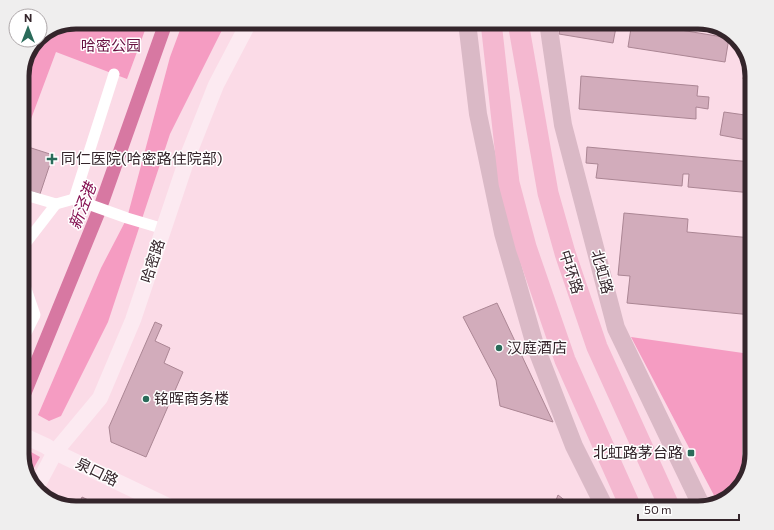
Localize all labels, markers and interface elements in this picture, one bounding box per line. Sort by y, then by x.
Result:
north arrow [8,8,48,48]
text: N [24,11,32,24]
park label: 哈密公园 [81,36,141,54]
place label: 同仁医院(哈密路住院部) [61,149,223,167]
marker: 同仁医院(哈密路住院部) [46,153,58,165]
water label: 新泾港 [64,178,100,232]
street label: 哈密路 [137,237,168,285]
street label: 中环路 [556,248,587,296]
street label: 北虹路 [588,248,617,296]
place label: 汉庭酒店 [507,338,567,356]
marker: 汉庭酒店 [494,343,504,353]
place label: 铭晖商务楼 [154,389,229,407]
marker: 铭晖商务楼 [141,394,151,404]
place label: 北虹路茅台路 [593,443,683,461]
marker: 北虹路茅台路 [686,448,696,458]
street label: 泉口路 [73,453,122,489]
scale bar [638,496,739,522]
text: 50 m [644,502,672,516]

